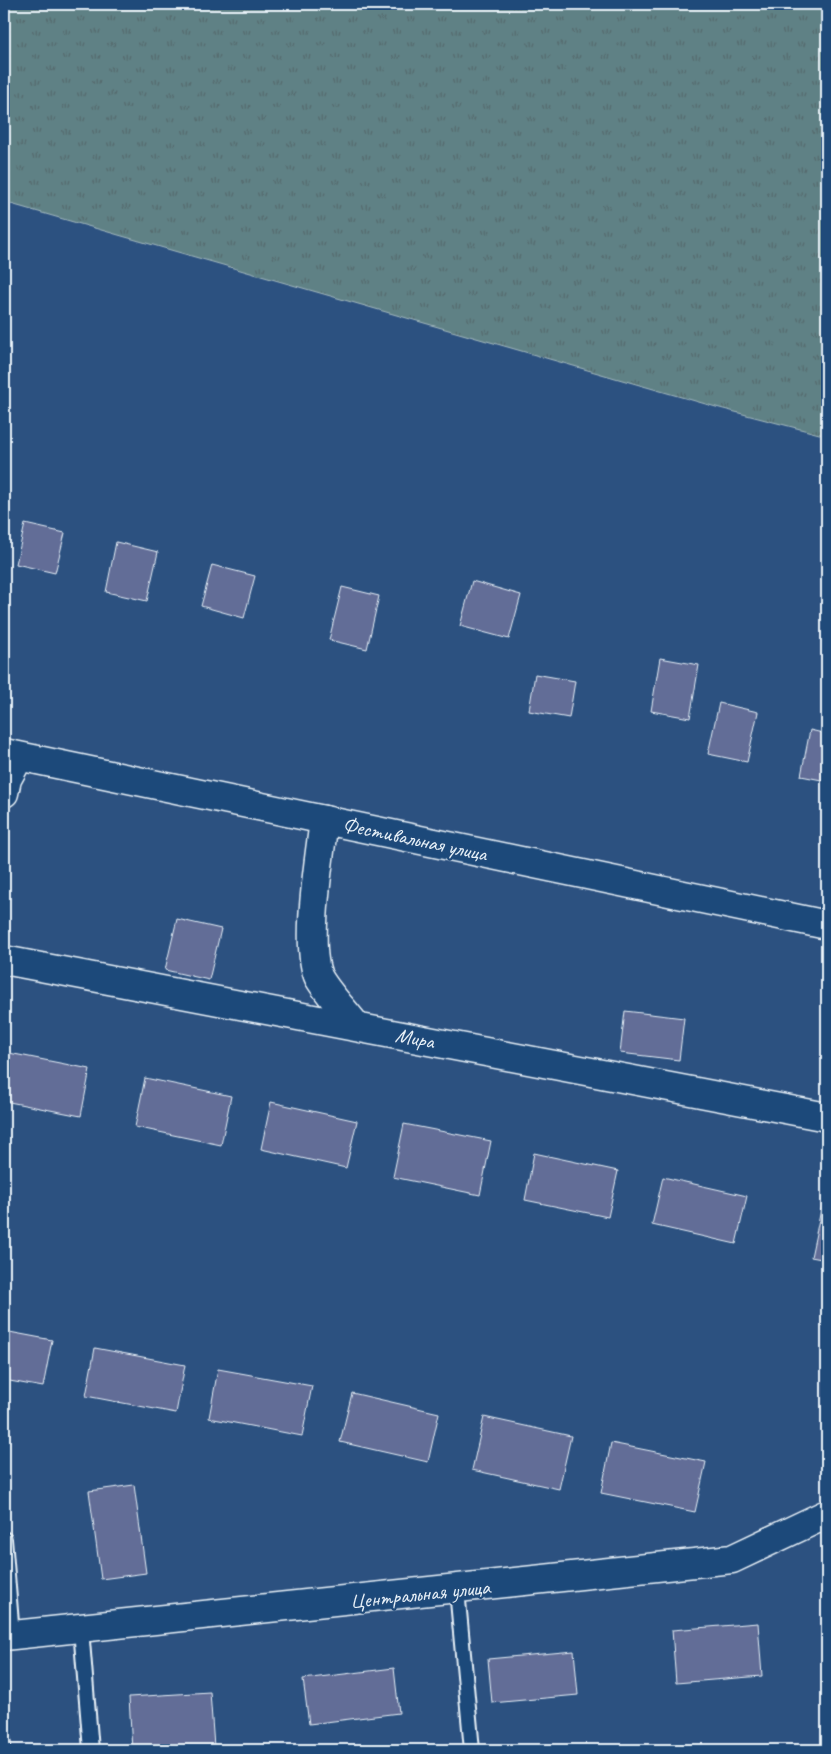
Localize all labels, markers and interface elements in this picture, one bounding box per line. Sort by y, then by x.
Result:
street label: Фестивальная улица [341,811,491,867]
street label: Мира [393,1022,438,1055]
street label: Центральная улица [349,1574,493,1614]

